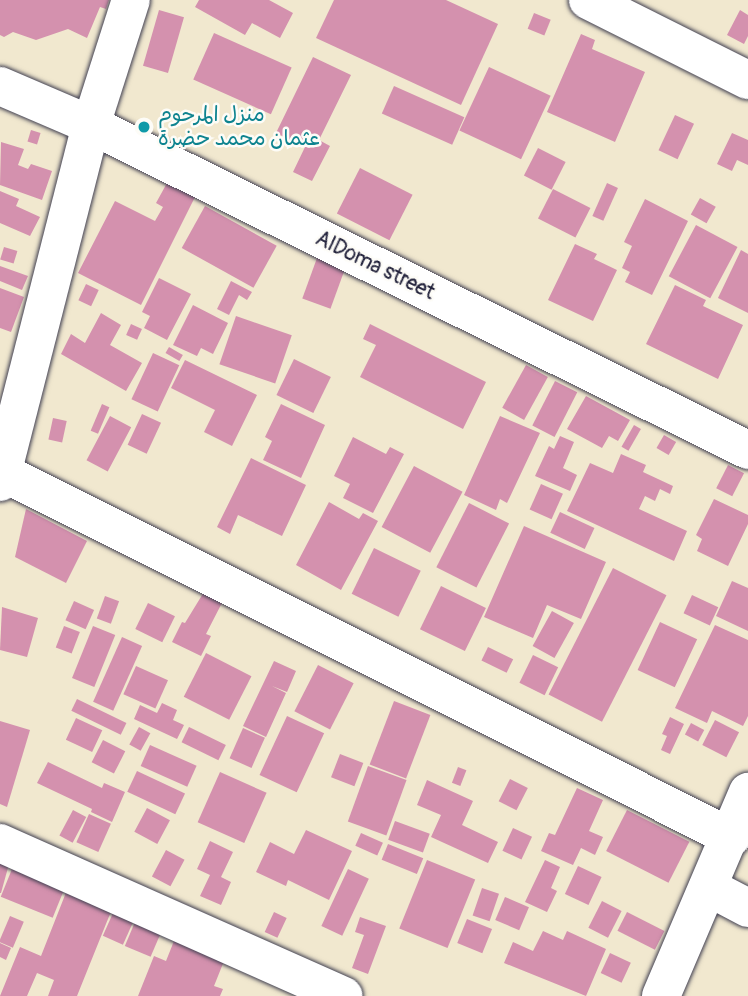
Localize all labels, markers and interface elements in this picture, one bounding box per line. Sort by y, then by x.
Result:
place label: منزل المرحوم عثمان محمد حضرة [158,102,320,152]
marker: منزل المرحوم عثمان محمد حضرة [136,119,152,135]
street label: AlDoma street [311,226,439,306]

